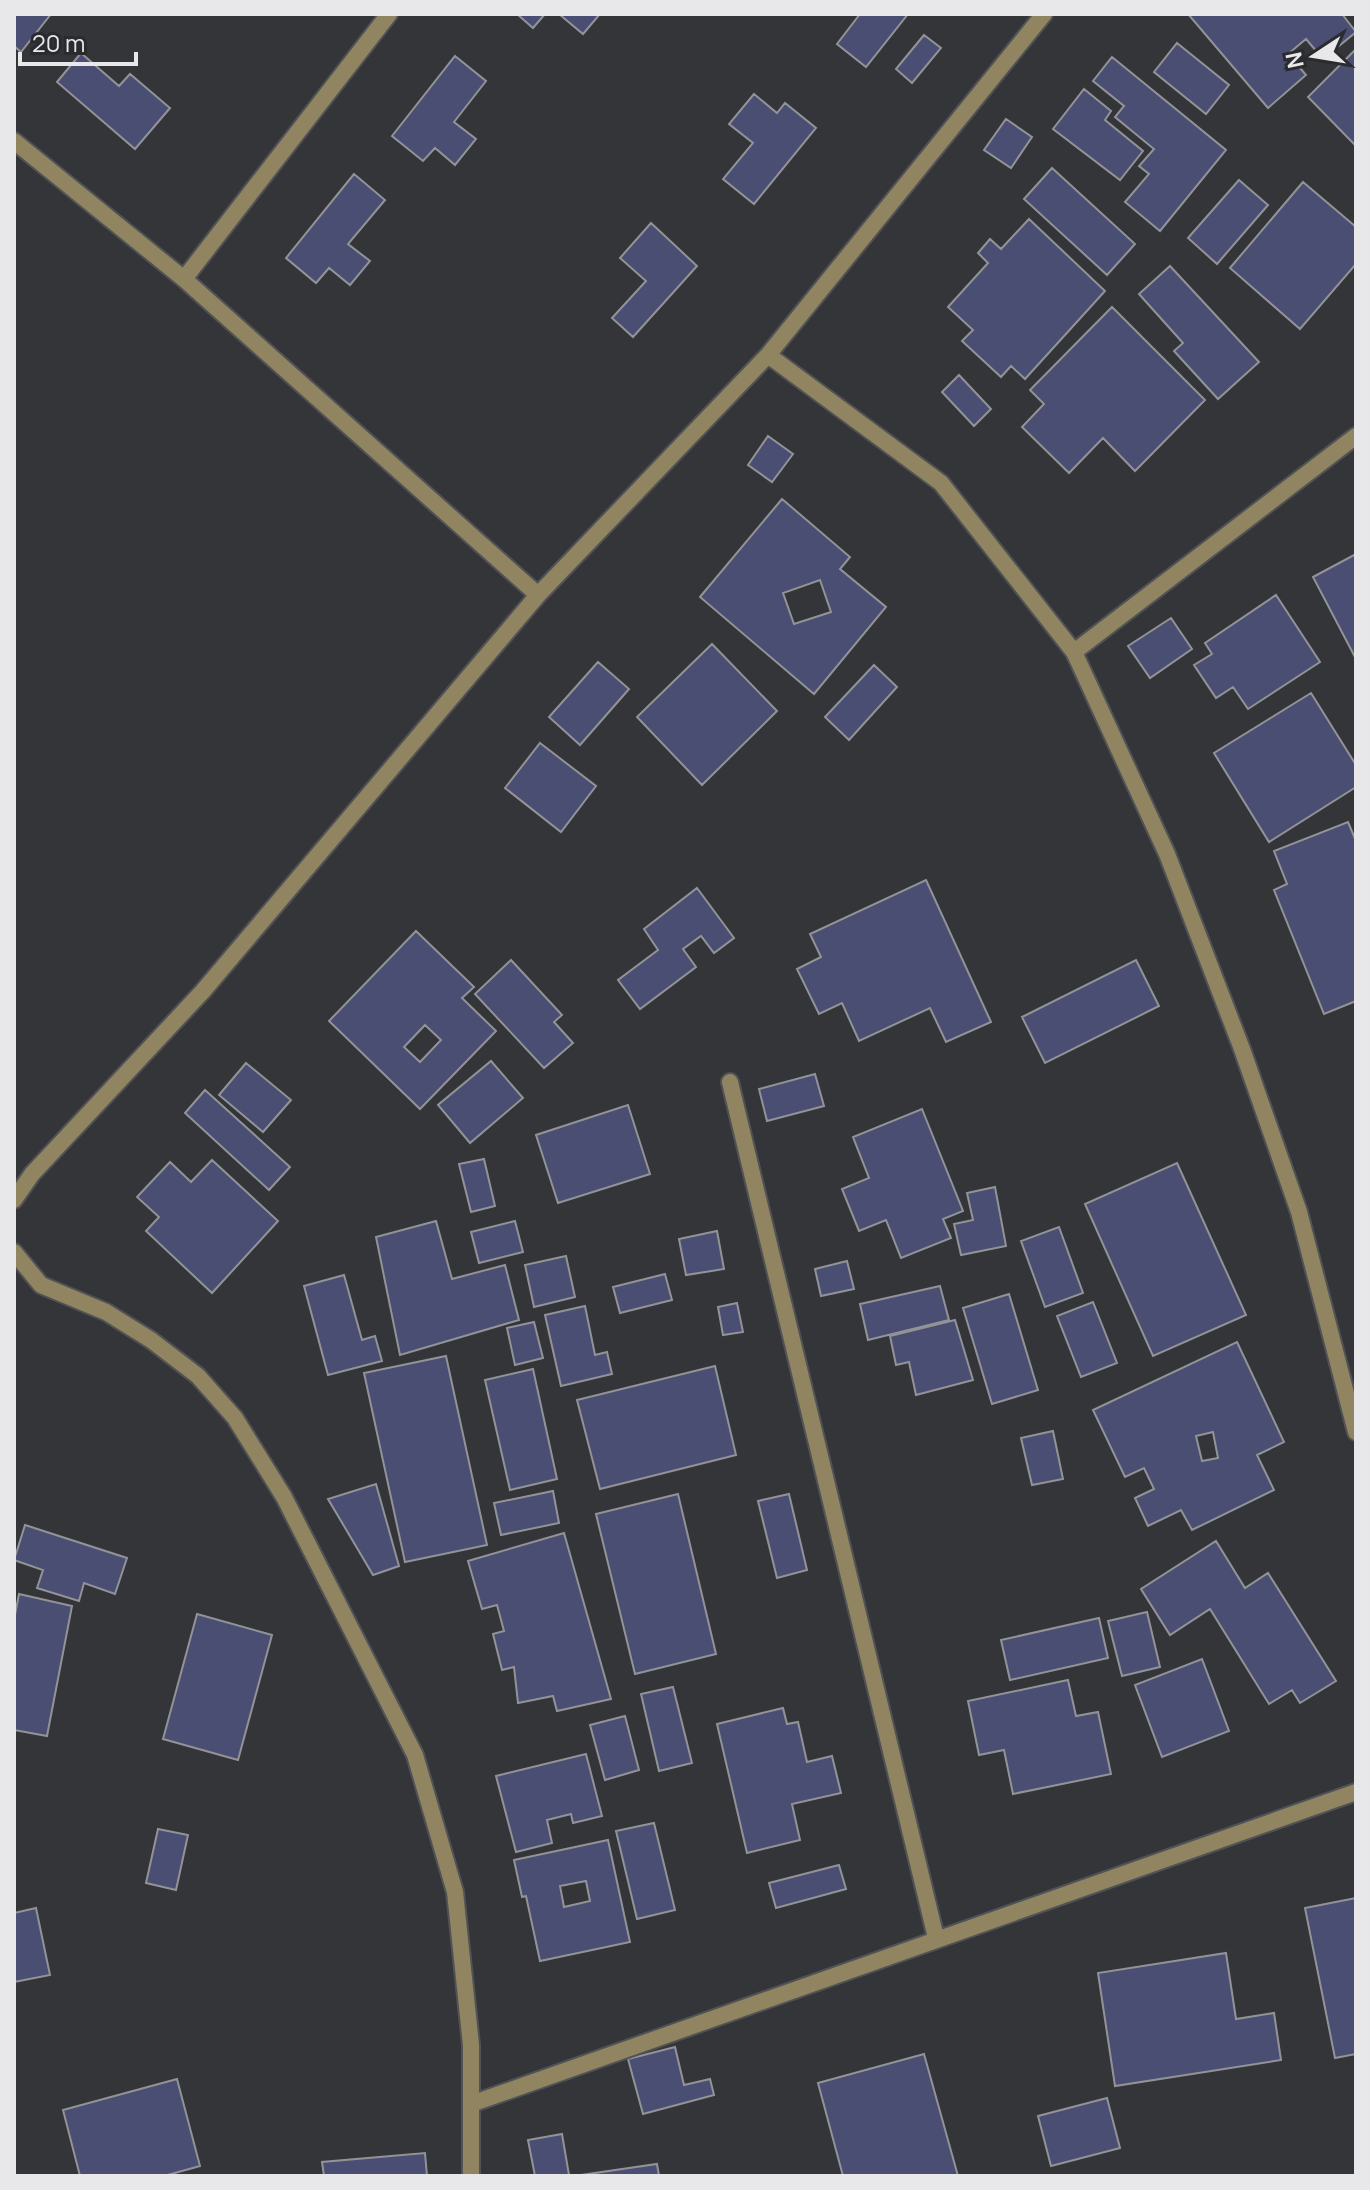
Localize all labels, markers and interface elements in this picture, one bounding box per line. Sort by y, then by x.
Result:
scale bar [20,16,136,66]
north arrow [1274,16,1354,96]
text: 20 m [32,26,85,59]
text: N [1278,49,1311,71]

